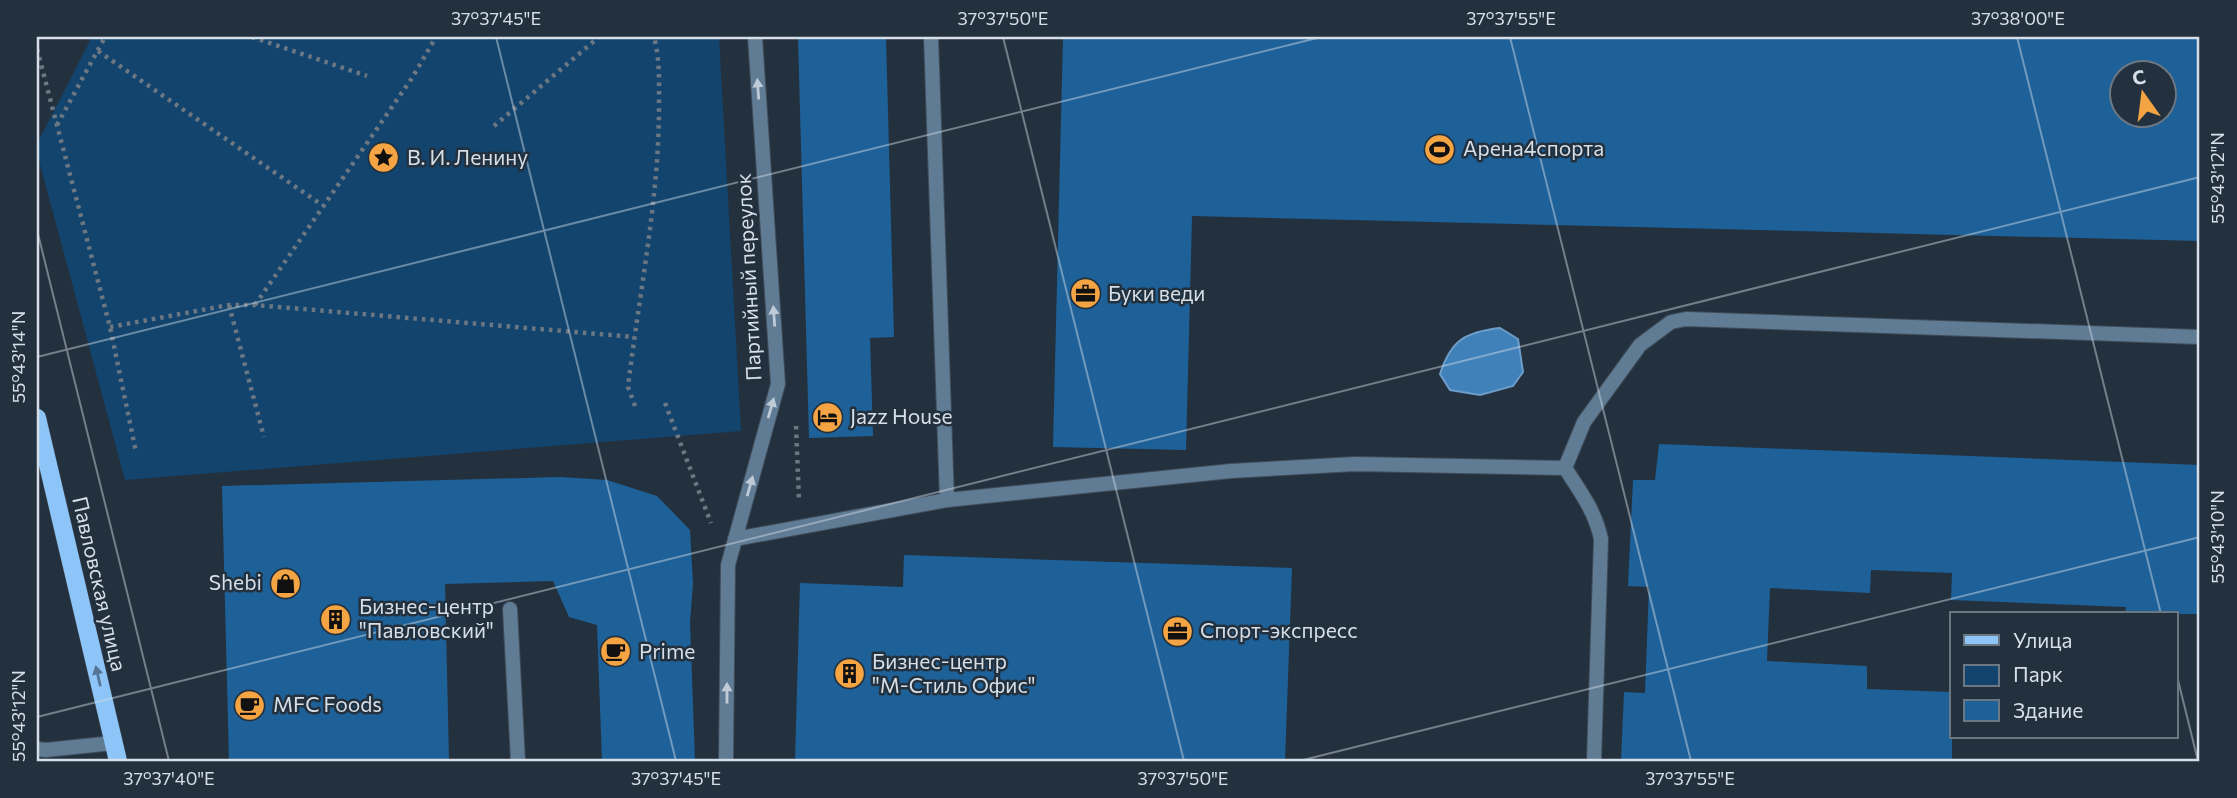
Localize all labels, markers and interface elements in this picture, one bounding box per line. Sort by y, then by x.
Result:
text: 37°37'45"E [451,7,541,29]
text: 37°37'50"E [957,7,1049,29]
text: 37°37'55"E [1466,7,1556,29]
text: 37°38'00"E [1971,7,2065,29]
north arrow [2108,60,2178,130]
text: С [2130,64,2148,90]
one-way arrow [752,78,763,100]
sports icon: Арена4спорта [1423,132,1457,166]
text: 55°43'12"N [2206,132,2228,224]
place label: Арена4спорта [1463,135,1604,160]
place icon: В. И. Ленину [367,141,401,175]
place label: В. И. Ленину [407,144,528,169]
street label: Партийный переулок [730,173,765,382]
office icon: Буки веди [1068,277,1102,311]
place label: Буки веди [1108,280,1205,305]
one-way arrow [768,305,779,327]
text: 55°43'14"N [7,311,29,403]
one-way arrow [767,397,777,418]
hotel icon: Jazz House [810,400,844,434]
place label: Jazz House [850,403,953,428]
one-way arrow [745,475,755,496]
text: 55°43'10"N [2206,490,2228,584]
street label: Павловская улица [68,494,133,673]
shop icon: Shebi [268,566,302,600]
place label: Shebi [209,569,262,594]
place label: Бизнес-центр "Павловский" [359,593,494,642]
building icon: Бизнес-центр "Павловский" [319,602,353,636]
legend [1950,612,2178,738]
office icon: Спорт-экспресс [1160,614,1194,648]
place label: Спорт-экспресс [1200,617,1358,642]
text: Улица [2013,627,2072,652]
cafe icon: Prime [599,635,633,669]
place label: Prime [639,638,695,663]
place label: Бизнес-центр "М-Стиль Офис" [872,648,1036,697]
building icon: Бизнес-центр "М-Стиль Офис" [832,657,866,691]
text: Парк [2013,661,2063,686]
one-way arrow [92,665,103,687]
text: 55°43'12"N [7,670,29,762]
one-way arrow [721,682,732,704]
cafe icon: MFC Foods [233,688,267,722]
place label: MFC Foods [273,691,382,716]
text: Здание [2013,697,2083,722]
text: 37°37'40"E [123,767,215,789]
text: 37°37'45"E [631,767,721,789]
text: 37°37'50"E [1137,767,1229,789]
text: 37°37'55"E [1645,767,1735,789]

